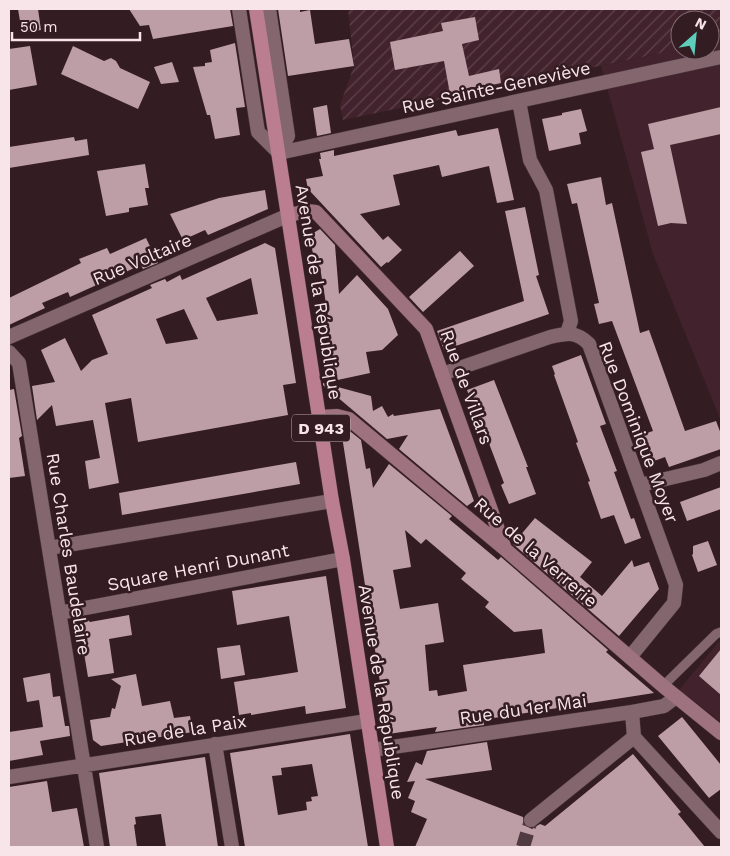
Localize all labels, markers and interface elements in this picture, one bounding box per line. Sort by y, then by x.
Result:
scale bar [12,10,140,42]
north arrow [670,10,720,60]
text: N [693,14,709,33]
text: 50 m [20,18,57,36]
street label: Rue Sainte-Geneviève [400,57,592,117]
street label: Avenue de la République [292,183,346,401]
street label: Rue Voltaire [89,229,195,289]
street label: Rue de Villars [436,327,498,447]
street label: Rue Dominique Moyer [595,338,683,526]
road number: D 943 [292,414,350,442]
street label: Rue Charles Baudelaire [43,451,95,657]
street label: Rue de la Verrerie [470,493,602,611]
street label: Square Henri Dunant [105,539,291,595]
street label: Avenue de la République [355,583,409,801]
street label: Rue du 1er Mai [458,690,588,728]
street label: Rue de la Paix [122,710,248,750]

